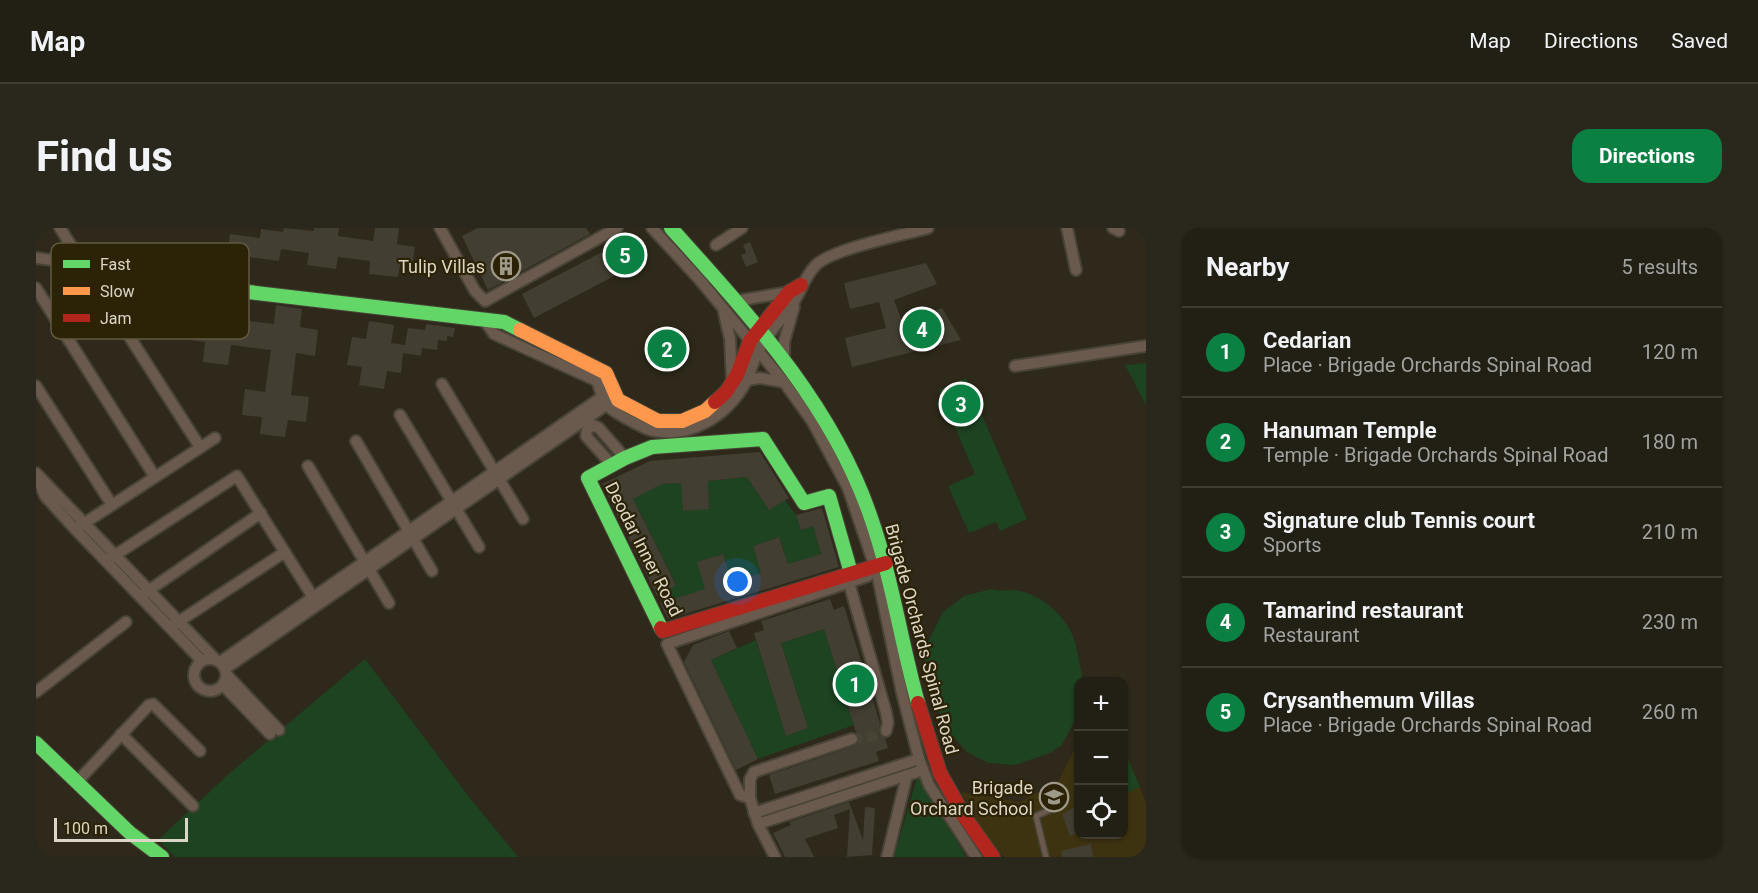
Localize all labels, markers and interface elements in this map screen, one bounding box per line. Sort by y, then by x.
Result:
text: Map [30,25,85,58]
text: Map [1469,29,1511,53]
text: Directions [1544,29,1638,53]
text: Saved [1671,29,1728,53]
button: Directions [1572,129,1722,183]
text: Find us [36,132,173,181]
pin: 5 [606,232,644,278]
legend [51,243,249,339]
building icon: Tulip Villas [490,250,522,282]
text: Nearby [1206,252,1289,282]
text: Fast [100,255,131,274]
text: 5 results [1622,255,1698,279]
place label: Tulip Villas [398,256,485,277]
text: Slow [100,282,135,301]
pin: 4 [902,306,942,352]
text: Jam [100,309,132,328]
pin: 2 [648,326,686,372]
text: Cedarian [1263,328,1351,353]
text: 1 [1220,340,1231,364]
text: 120 m [1642,340,1698,364]
text: Place · Brigade Orchards Spinal Road [1263,353,1592,377]
pin: 3 [942,382,980,426]
text: Hanuman Temple [1263,418,1437,443]
text: 2 [1220,430,1231,454]
text: 180 m [1642,430,1698,454]
text: Temple · Brigade Orchards Spinal Road [1263,443,1609,467]
street label: Deodar Inner Road [601,478,687,620]
text: Signature club Tennis court [1263,508,1535,533]
text: 3 [1220,520,1231,544]
text: 210 m [1642,520,1698,544]
street label: Brigade Orchards Spinal Road [881,521,963,757]
text: Sports [1263,533,1322,557]
your location [723,567,752,596]
text: Tamarind restaurant [1263,598,1464,623]
text: 4 [1220,610,1231,634]
text: 230 m [1642,610,1698,634]
text: Restaurant [1263,623,1360,647]
pin: 1 [836,662,874,706]
map controls [1074,677,1128,839]
button: + [1074,677,1128,731]
text: Crysanthemum Villas [1263,688,1475,713]
text: 5 [1220,700,1231,724]
text: 260 m [1642,700,1698,724]
text: Place · Brigade Orchards Spinal Road [1263,713,1592,737]
button: − [1074,731,1128,785]
place label: Brigade Orchard School [910,777,1033,819]
school or university icon: Brigade Orchard School [1038,781,1070,813]
button: locate [1074,785,1128,839]
scale bar [54,815,188,842]
text: 100 m [63,819,108,838]

